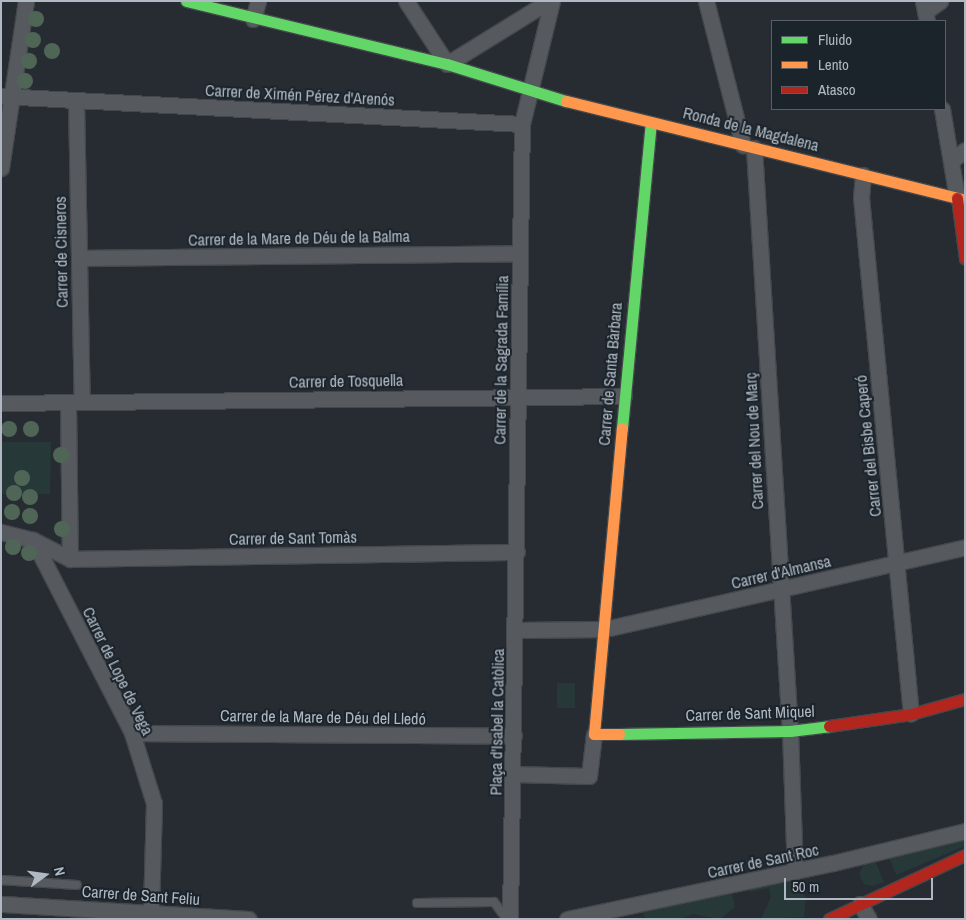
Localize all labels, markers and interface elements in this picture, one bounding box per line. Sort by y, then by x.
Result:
legend [771,20,946,110]
text: Fluido [818,29,852,50]
text: Lento [818,54,849,75]
text: Atasco [818,79,856,100]
street label: Carrer de Ximén Pérez d'Arenós [205,80,395,110]
street label: Ronda de la Magdalena [681,103,821,155]
street label: Carrer de Cisneros [50,196,72,308]
street label: Carrer de la Mare de Déu de la Balma [188,226,410,250]
street label: Carrer de la Sagrada Família [490,275,512,445]
street label: Carrer de Santa Bàrbara [594,302,626,446]
street label: Carrer de Tosquella [289,370,403,392]
street label: Carrer del Nou de Març [741,372,767,510]
street label: Carrer del Bisbe Caperó [851,374,885,518]
street label: Carrer de Sant Tomàs [229,527,357,549]
street label: Carrer d'Almansa [729,551,833,593]
street label: Carrer de Lope de Vega [79,604,157,738]
street label: Plaça d'Isabel la Catòlica [486,648,508,796]
street label: Carrer de Sant Miquel [685,701,815,725]
street label: Carrer de la Mare de Déu del Lledó [220,706,426,728]
street label: Carrer de Sant Roc [706,840,820,882]
north arrow [20,850,70,900]
text: N [50,865,69,878]
scale bar [786,868,935,900]
text: 50 m [792,876,819,897]
street label: Carrer de Sant Feliu [81,881,201,909]

